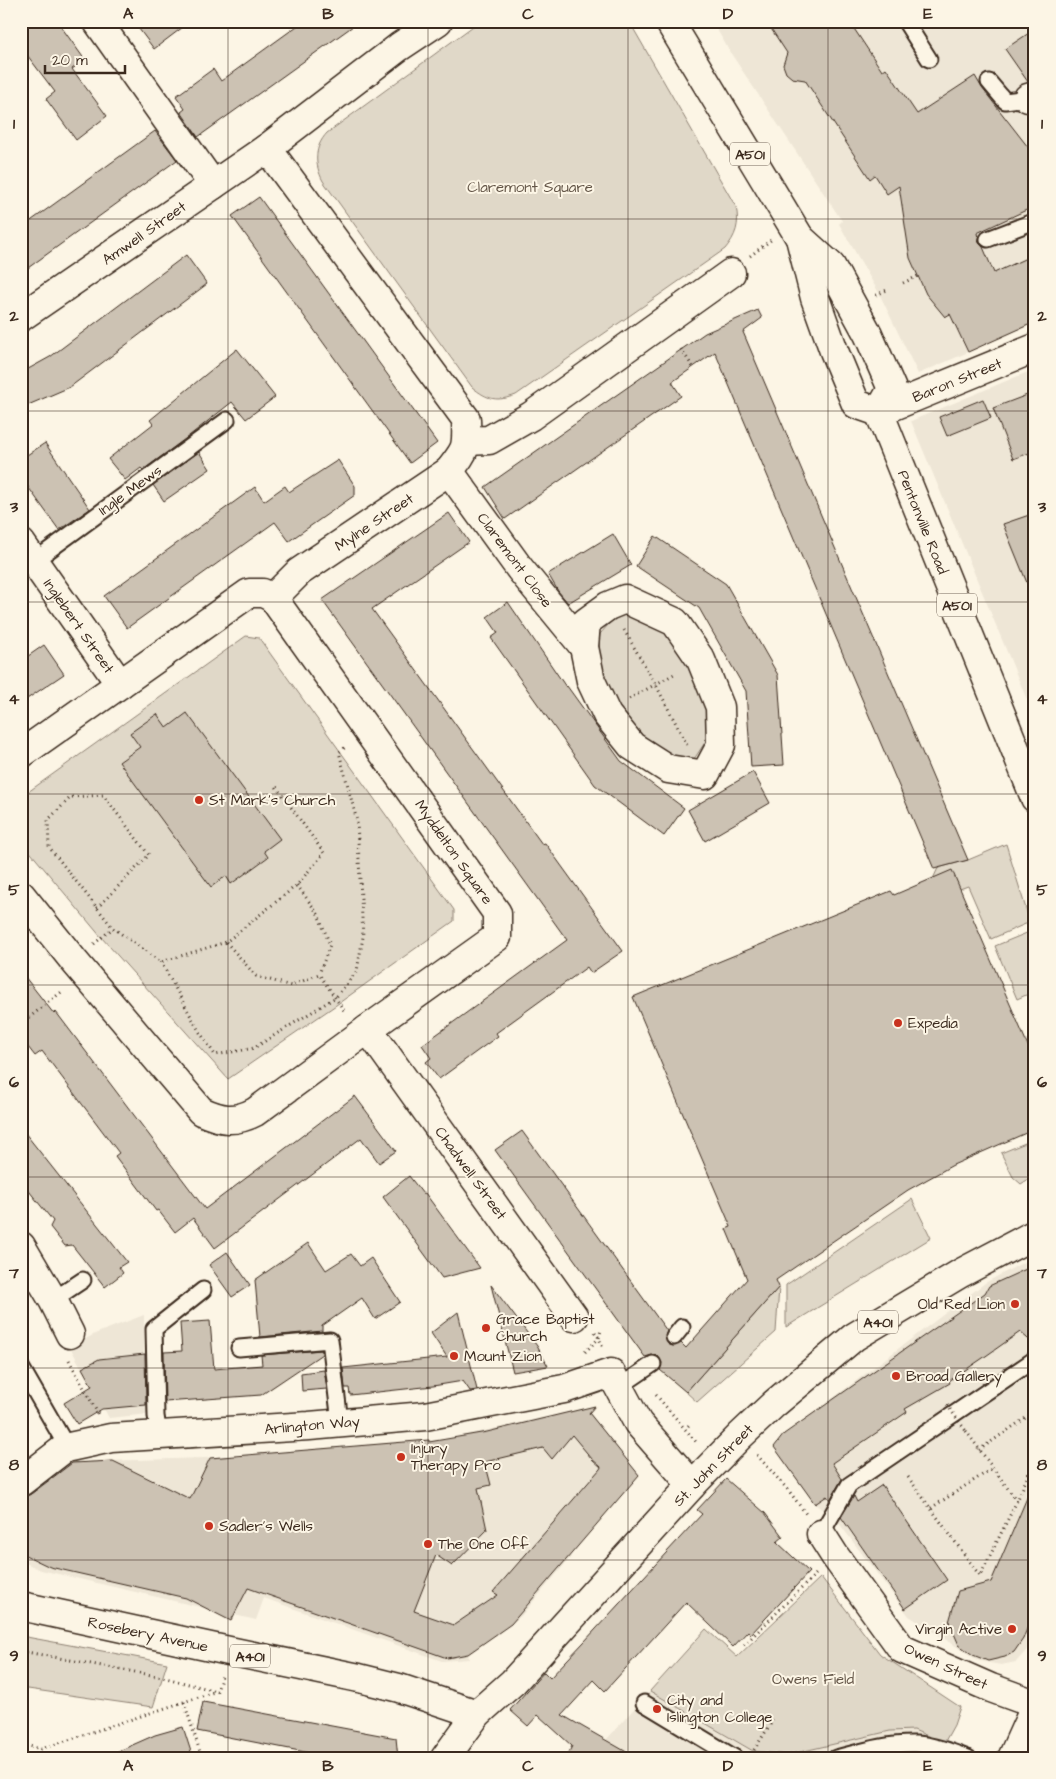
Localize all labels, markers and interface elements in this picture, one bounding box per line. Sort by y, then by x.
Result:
text: A [123,3,134,25]
text: B [322,3,334,25]
text: C [522,3,534,25]
text: D [723,3,734,25]
text: E [923,3,933,25]
scale bar [45,42,125,74]
text: 20 m [52,50,88,71]
text: 1 [13,113,16,135]
text: 1 [1041,113,1044,135]
road number: A501 [730,142,770,166]
park label: Claremont Square [467,177,593,198]
street label: Amwell Street [98,197,191,270]
text: 2 [8,305,19,327]
text: 2 [1036,305,1047,327]
street label: Baron Street [909,353,1005,408]
street label: Ingle Mews [94,460,167,522]
street label: Pentonville Road [892,467,953,578]
street label: Mylne Street [331,488,418,557]
text: 3 [9,496,19,518]
text: 3 [1037,496,1047,518]
street label: Claremont Close [472,509,557,612]
street label: Inglebert Street [37,575,119,678]
road number: A501 [937,594,977,616]
text: 4 [9,688,20,710]
text: 4 [1037,688,1048,710]
place label: St Mark's Church [209,790,336,811]
marker: St Mark's Church [193,794,205,806]
street label: Myddelton Square [409,796,498,909]
text: 5 [8,879,20,901]
text: 5 [1036,879,1048,901]
place label: Expedia [908,1013,958,1034]
marker: Expedia [892,1017,904,1029]
text: 6 [9,1071,19,1093]
text: 6 [1037,1071,1047,1093]
street label: Chadwell Street [430,1122,512,1224]
text: 7 [8,1262,19,1284]
text: 7 [1036,1262,1047,1284]
place label: Old Red Lion [918,1294,1005,1315]
marker: Old Red Lion [1009,1298,1021,1310]
place label: Grace Baptist Church [496,1309,594,1347]
road number: A401 [858,1310,898,1334]
marker: Grace Baptist Church [480,1322,492,1334]
place label: Mount Zion [464,1346,543,1367]
marker: Mount Zion [448,1350,460,1362]
place label: Broad Gallery [906,1366,1002,1388]
marker: Broad Gallery [890,1370,902,1382]
street label: Arlington Way [263,1411,361,1441]
street label: St. John Street [669,1419,758,1511]
place label: Injury Therapy Pro [411,1438,501,1477]
marker: Injury Therapy Pro [395,1451,407,1463]
text: 8 [9,1454,20,1476]
text: 8 [1037,1454,1048,1476]
place label: Sadler's Wells [219,1516,314,1537]
marker: Sadler's Wells [203,1520,215,1532]
place label: The One Off [438,1534,529,1555]
marker: The One Off [422,1538,434,1550]
street label: Rosebery Avenue [86,1611,210,1658]
place label: Virgin Active [915,1619,1002,1641]
marker: Virgin Active [1006,1623,1018,1635]
street label: Owen Street [901,1638,991,1695]
road number: A401 [230,1644,270,1668]
text: 9 [9,1645,19,1667]
text: 9 [1037,1645,1047,1667]
park label: Owens Field [772,1669,854,1690]
place label: City and Islington College [667,1690,772,1729]
marker: City and Islington College [651,1703,663,1715]
text: A [123,1755,134,1777]
text: B [322,1755,334,1777]
text: C [522,1755,534,1777]
text: D [723,1755,734,1777]
text: E [923,1755,933,1777]

